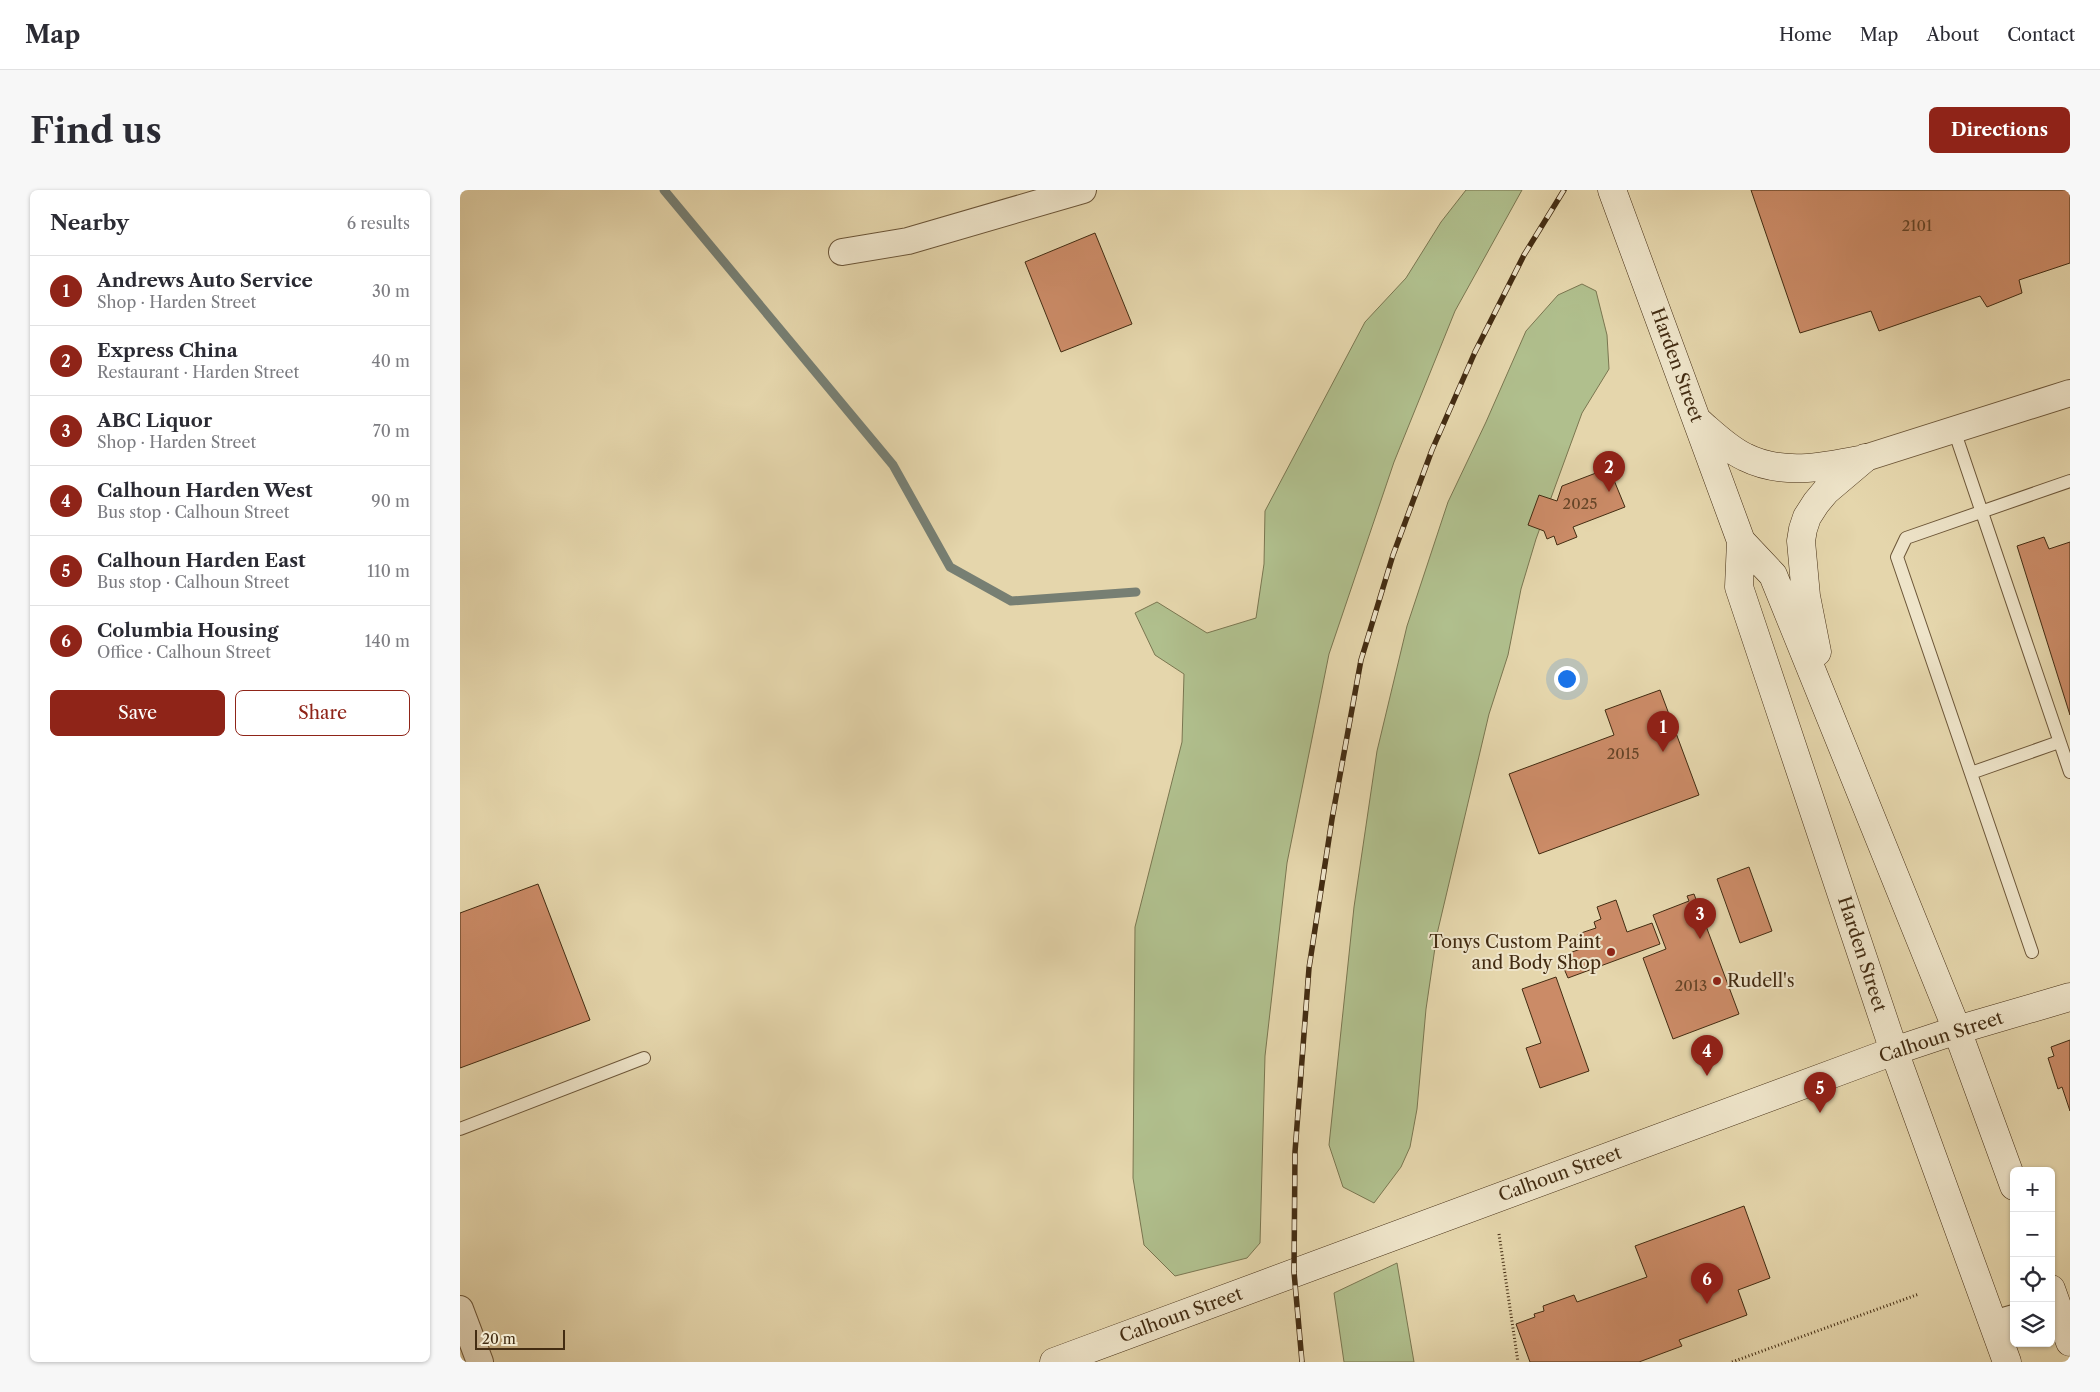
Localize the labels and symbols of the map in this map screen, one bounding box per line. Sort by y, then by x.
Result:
house number: 2101 [1902,216,1933,235]
street label: Harden Street [1646,305,1708,426]
pin: 2 [1593,451,1625,492]
house number: 2025 [1563,494,1597,513]
your location [1554,666,1580,692]
pin: 1 [1647,711,1679,752]
house number: 2015 [1607,744,1639,763]
street label: Harden Street [1833,893,1891,1015]
pin: 3 [1684,898,1716,939]
place label: Tonys Custom Paint and Body Shop [1429,931,1602,974]
marker: Tonys Custom Paint and Body Shop [1605,946,1617,958]
place label: Rudell's [1727,970,1795,992]
marker: Rudell's [1711,975,1723,987]
house number: 2013 [1675,976,1707,995]
street label: Calhoun Street [1876,1006,2006,1067]
pin: 4 [1691,1035,1723,1076]
pin: 5 [1804,1072,1836,1113]
street label: Calhoun Street [1496,1141,1625,1206]
pin: 6 [1691,1263,1723,1304]
street label: Calhoun Street [1117,1282,1246,1347]
scale bar [475,1327,565,1350]

